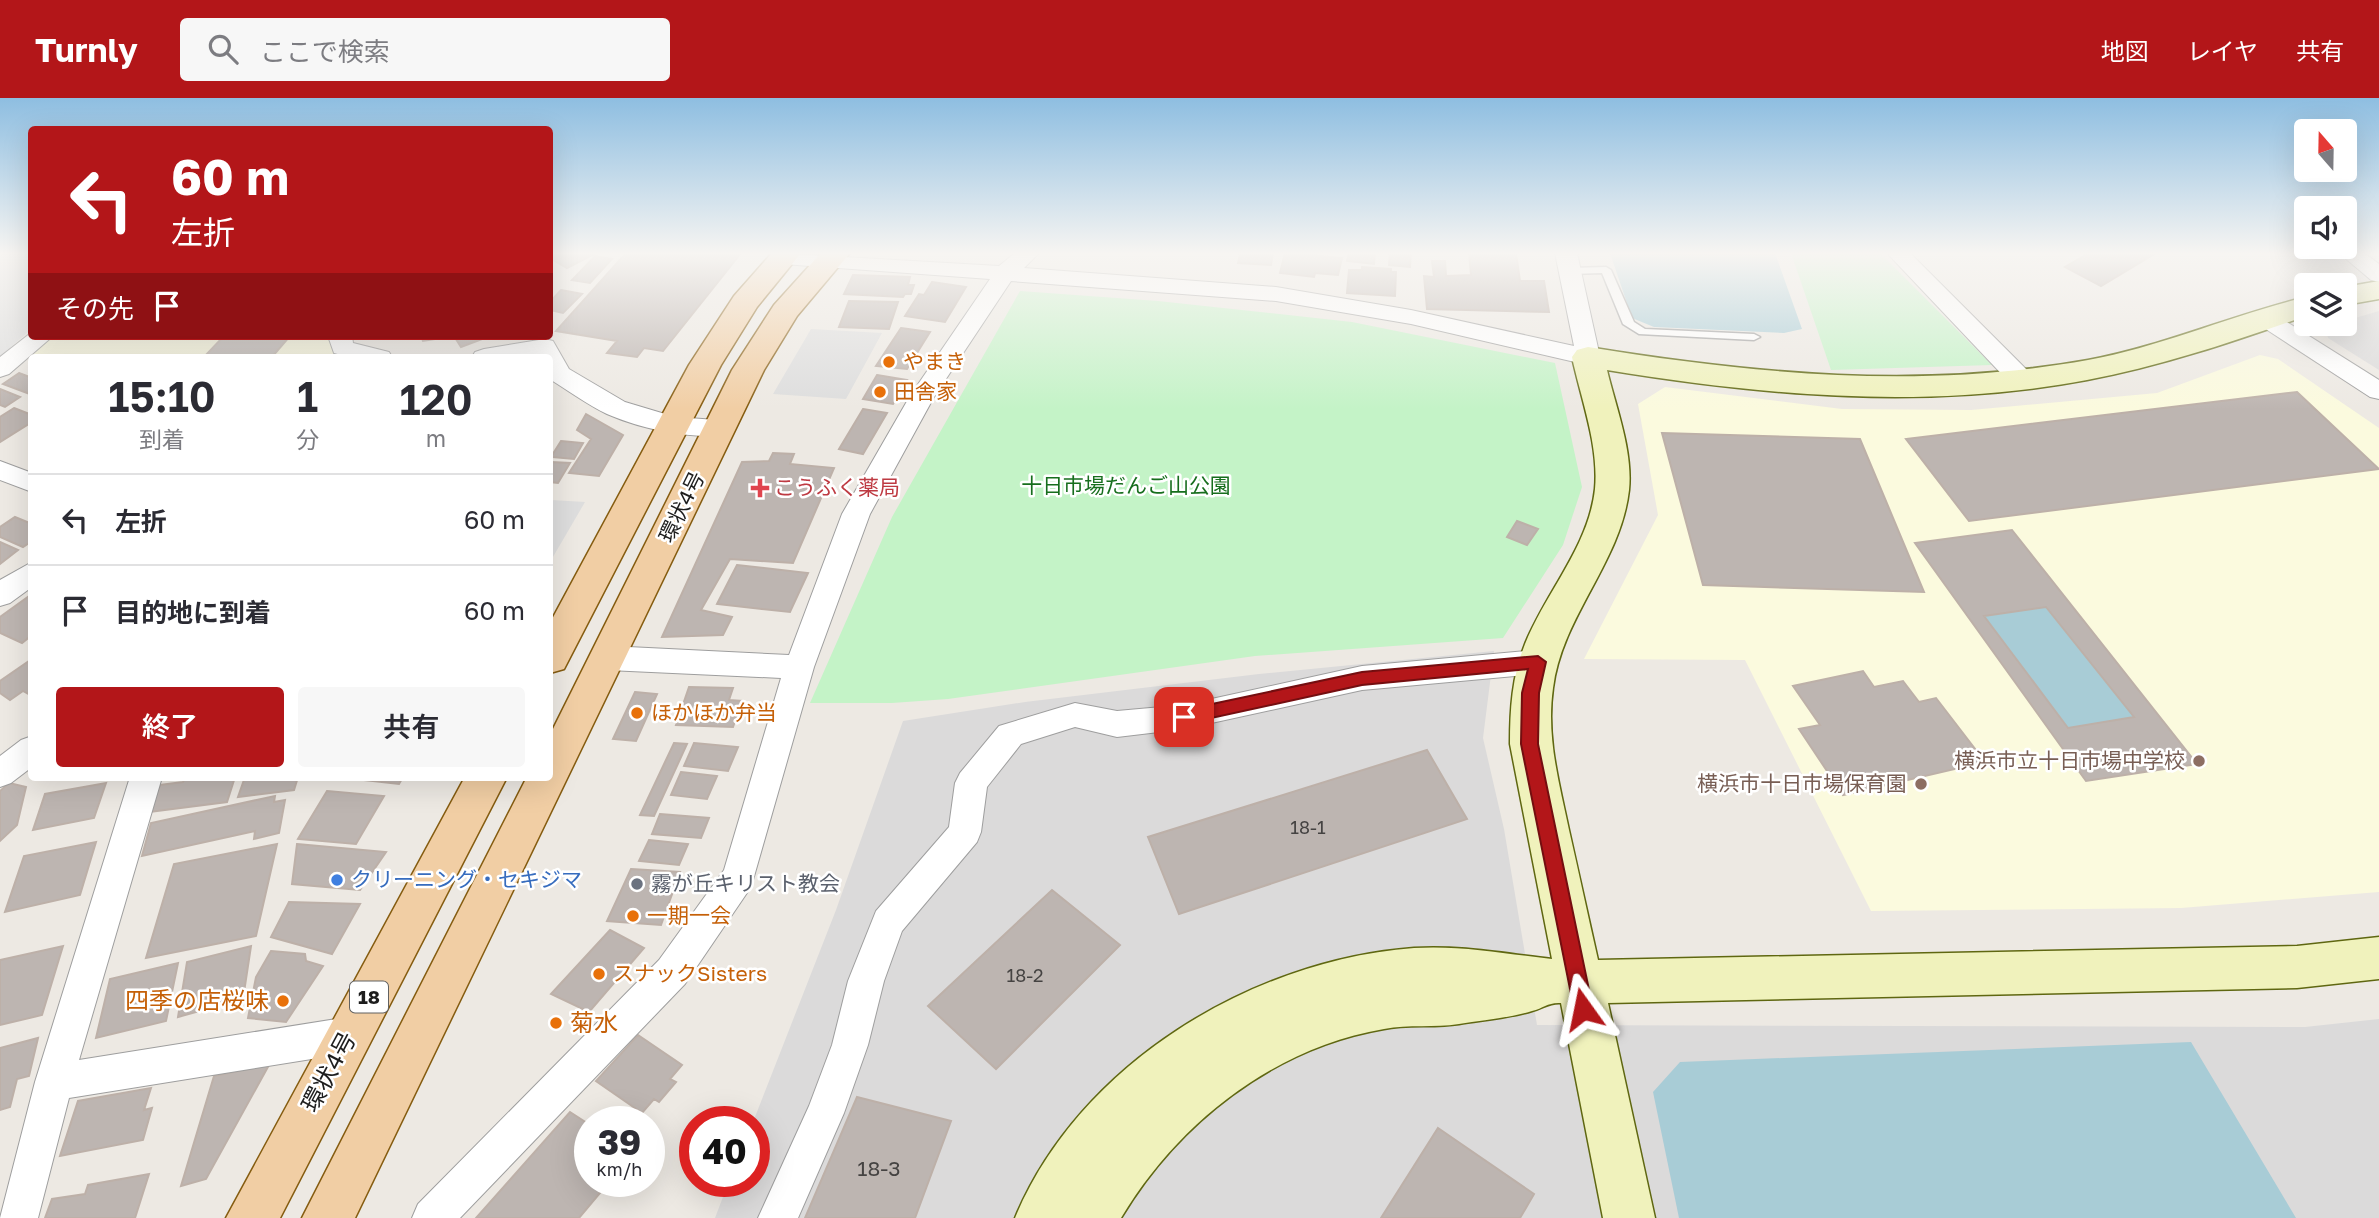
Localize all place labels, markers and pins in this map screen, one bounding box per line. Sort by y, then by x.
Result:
place label: やまき [903,348,966,374]
marker: やまき [881,354,897,370]
place label: 田舎家 [894,378,957,404]
marker: 田舎家 [872,384,888,400]
place label: こうふく薬局 [774,474,900,500]
marker: こうふく薬局 [752,480,768,496]
pin [1154,687,1214,747]
place label: ほかほか弁当 [651,699,777,725]
marker: ほかほか弁当 [629,705,645,721]
place label: 横浜市立十日市場中学校 [1954,747,2185,773]
marker: 横浜市立十日市場中学校 [2191,753,2207,769]
place label: 横浜市十日市場保育園 [1697,770,1907,796]
marker: 横浜市十日市場保育園 [1913,776,1929,792]
place label: クリーニング・セキジマ [351,866,582,892]
place label: 霧が丘キリスト教会 [651,870,840,896]
marker: クリーニング・セキジマ [329,872,345,888]
marker: 霧が丘キリスト教会 [629,876,645,892]
place label: 一期一会 [647,902,731,928]
marker: 一期一会 [625,908,641,924]
place label: スナックSisters [613,960,767,986]
marker: スナックSisters [591,966,607,982]
place label: 四季の店桜味 [125,985,269,1014]
marker: 四季の店桜味 [275,993,291,1009]
place label: 菊水 [570,1007,618,1036]
marker: 菊水 [548,1015,564,1031]

